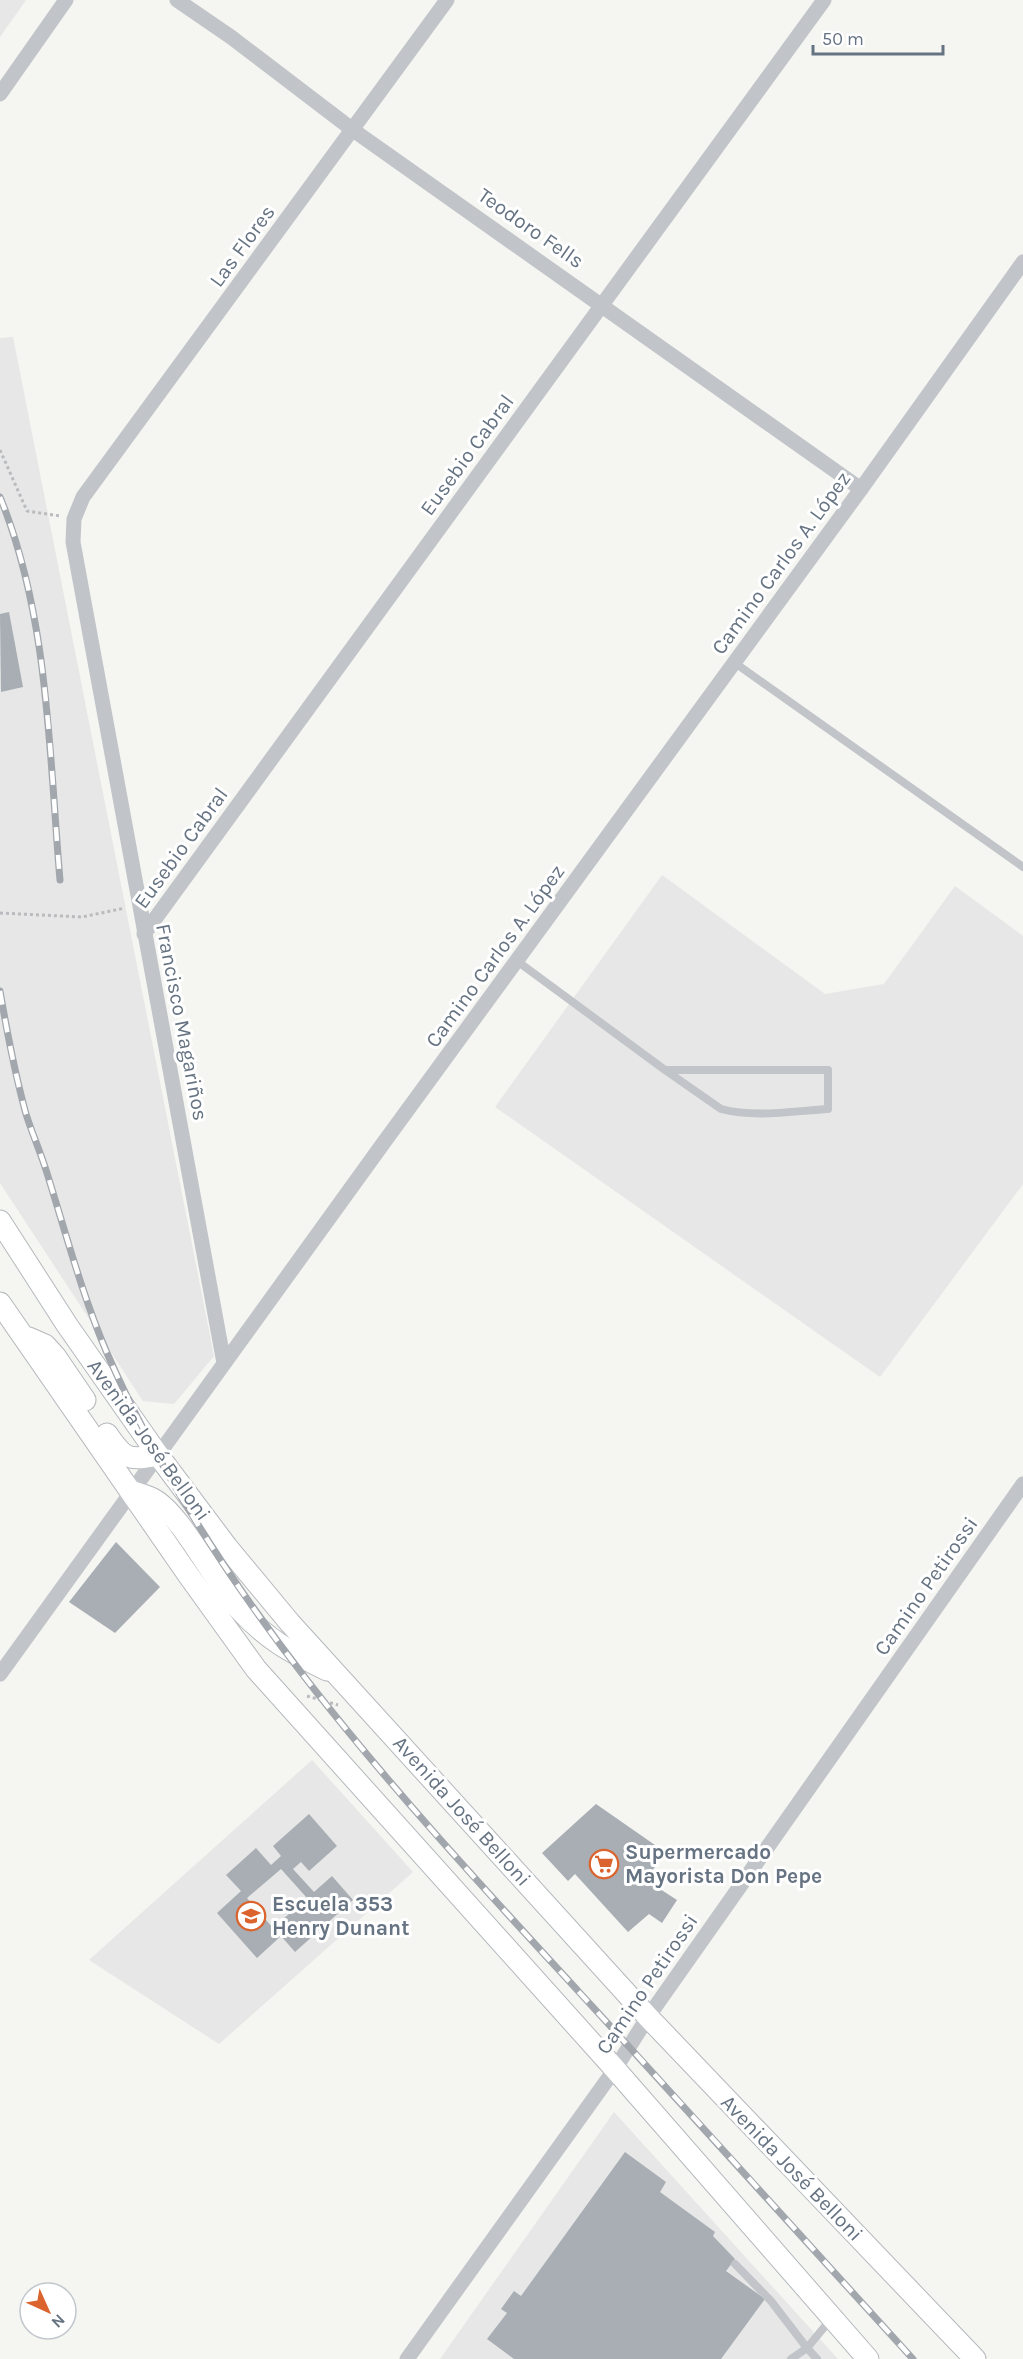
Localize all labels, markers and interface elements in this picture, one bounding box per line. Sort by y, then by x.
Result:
scale bar [813,18,944,56]
text: 50 m [822,28,864,50]
street label: Teodoro Fells [474,183,588,273]
street label: Las Flores [204,200,280,292]
street label: Eusebio Cabral [415,390,519,520]
street label: Camino Carlos A. López [707,467,855,659]
street label: Eusebio Cabral [129,783,233,913]
street label: Camino Carlos A. López [421,860,569,1052]
street label: Francisco Magariños [151,922,213,1122]
street label: Avenida José Belloni [82,1355,216,1525]
street label: Camino Petirossi [869,1512,983,1660]
street label: Avenida José Belloni [388,1731,536,1891]
place label: Supermercado Mayorista Don Pepe [625,1840,822,1888]
supermarket icon: Supermercado Mayorista Don Pepe [588,1848,620,1880]
place label: Escuela 353 Henry Dunant [272,1892,409,1940]
school or university icon: Escuela 353 Henry Dunant [235,1900,267,1932]
street label: Camino Petirossi [591,1910,703,2058]
street label: Avenida José Belloni [716,2090,868,2246]
north arrow [18,2281,78,2341]
text: N [47,2310,69,2332]

